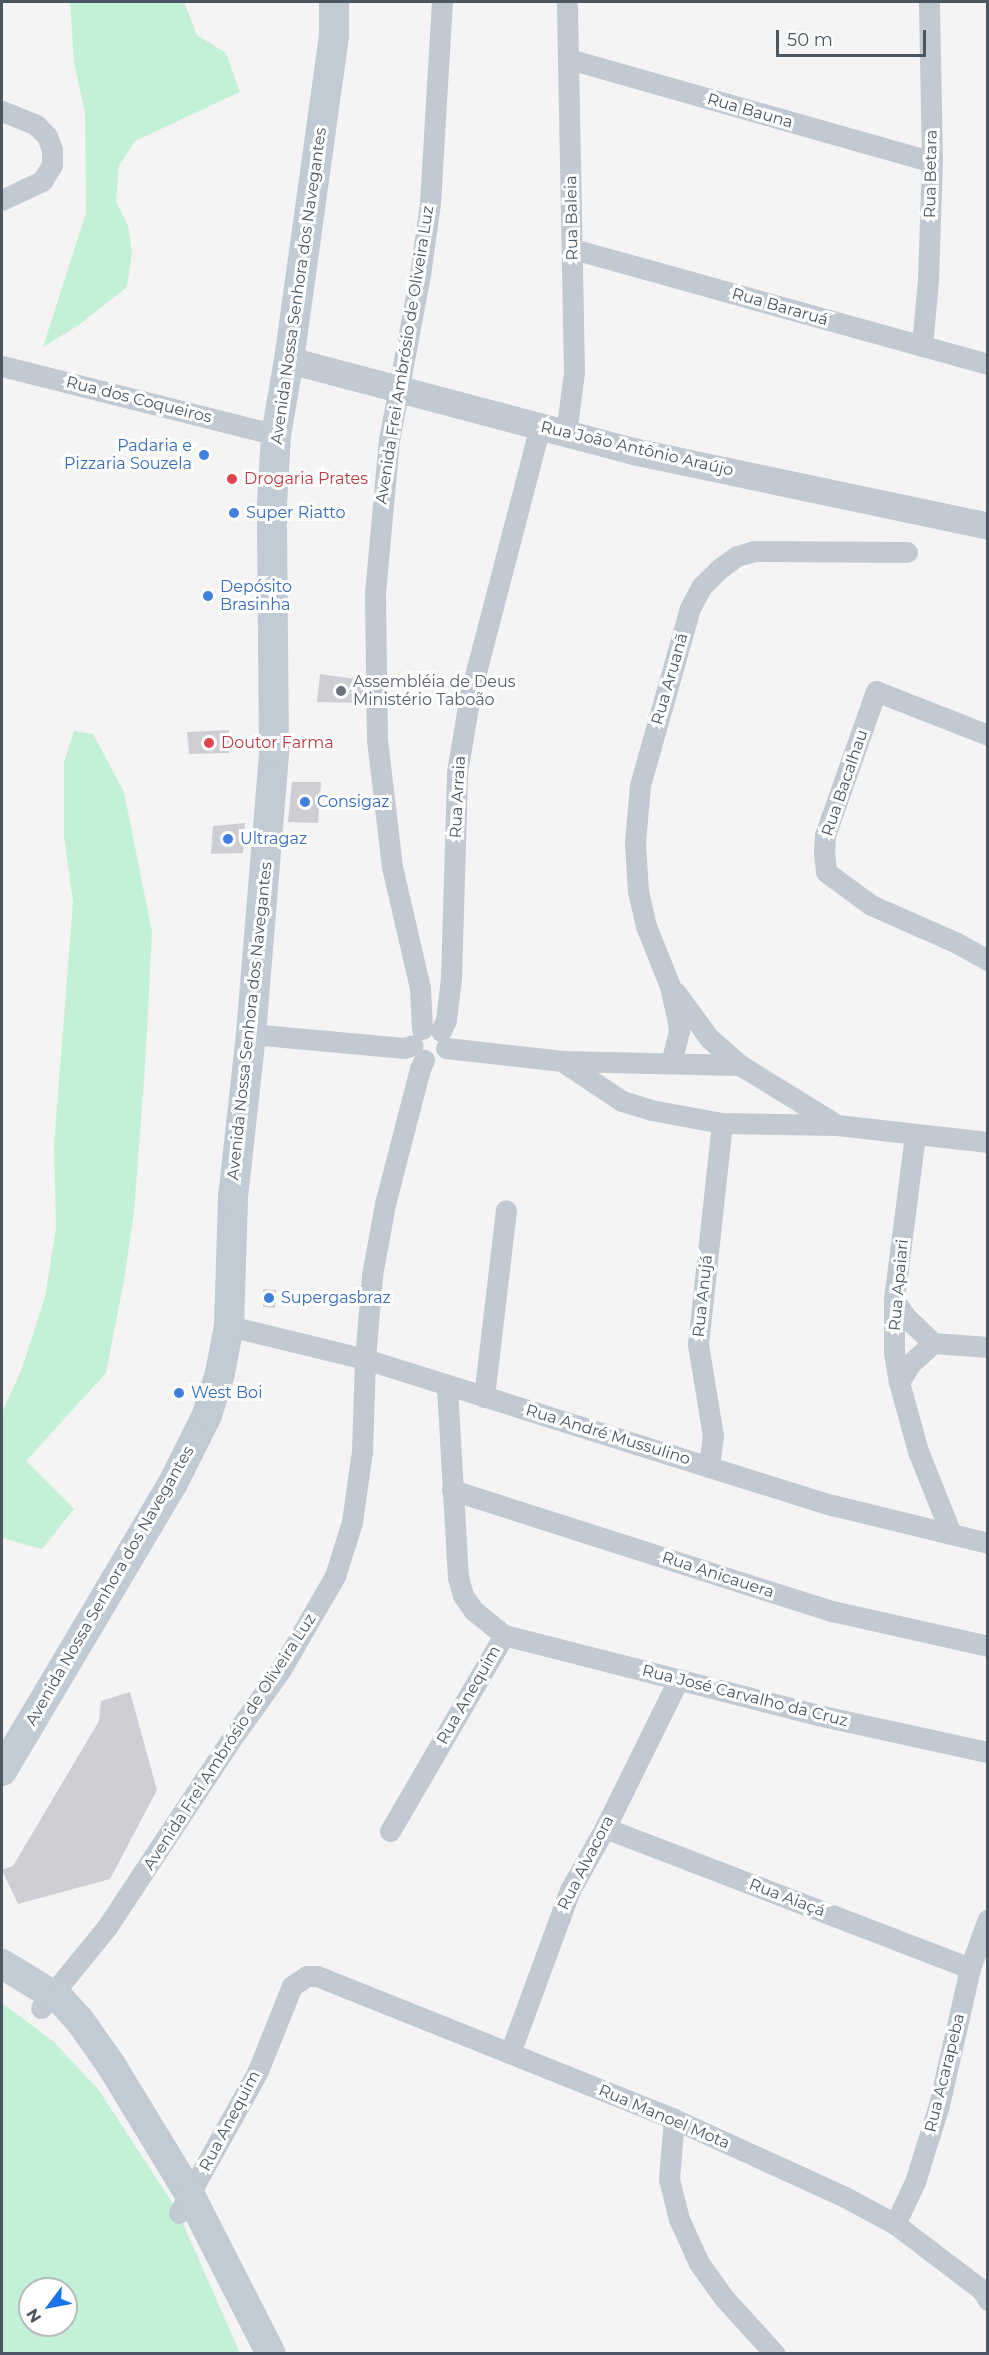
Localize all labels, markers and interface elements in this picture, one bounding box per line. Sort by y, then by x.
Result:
scale bar [779,18,929,56]
text: 50 m [787,29,833,51]
street label: Rua Bauna [705,90,795,132]
street label: Avenida Nossa Senhora dos Navegantes [267,126,331,446]
street label: Rua Betara [921,130,941,218]
street label: Rua Baleia [562,175,582,261]
street label: Avenida Frei Ambrósio de Oliveira Luz [372,204,438,506]
street label: Rua Bararuá [730,284,830,330]
street label: Rua dos Coqueiros [64,373,214,427]
street label: Rua João Antônio Araújo [539,417,735,481]
place label: Padaria e Pizzaria Souzela [64,436,192,474]
marker: Padaria e Pizzaria Souzela [197,448,211,462]
place label: Drogaria Prates [244,469,368,489]
marker: Drogaria Prates [225,472,239,486]
place label: Super Riatto [246,503,346,523]
marker: Super Riatto [227,506,241,520]
place label: Depósito Brasinha [220,577,292,615]
marker: Depósito Brasinha [201,589,215,603]
street label: Rua Aruanã [648,631,692,727]
place label: Assembléia de Deus Ministério Taboão [353,672,516,710]
marker: Assembléia de Deus Ministério Taboão [334,684,348,698]
street label: Rua Bacalhau [818,727,872,839]
place label: Doutor Farma [221,733,334,753]
marker: Doutor Farma [202,736,216,750]
street label: Rua Arraia [446,755,470,839]
place label: Consigaz [317,792,390,812]
marker: Consigaz [298,795,312,809]
place label: Ultragaz [240,829,307,849]
marker: Ultragaz [221,832,235,846]
street label: Avenida Nossa Senhora dos Navegantes [224,861,276,1181]
street label: Rua Apaiari [885,1238,913,1332]
street label: Rua Anujá [689,1254,717,1338]
place label: Supergasbraz [281,1288,391,1308]
marker: Supergasbraz [262,1291,276,1305]
place label: West Boi [191,1383,262,1403]
marker: West Boi [172,1386,186,1400]
street label: Rua André Mussulino [523,1401,693,1469]
street label: Avenida Nossa Senhora dos Navegantes [22,1443,198,1729]
street label: Rua Anicauera [660,1548,776,1602]
street label: Avenida Frei Ambrósio de Oliveira Luz [140,1610,320,1874]
street label: Rua Anequim [433,1642,505,1748]
street label: Rua José Carvalho da Cruz [640,1661,850,1731]
street label: Rua Alvacora [554,1812,618,1914]
street label: Rua Aiaçá [746,1875,828,1921]
street label: Rua Acarapeba [921,2012,969,2134]
street label: Rua Anequim [196,2068,264,2174]
street label: Rua Manoel Mota [596,2081,732,2153]
north arrow [18,2277,78,2337]
text: N [23,2305,45,2326]

